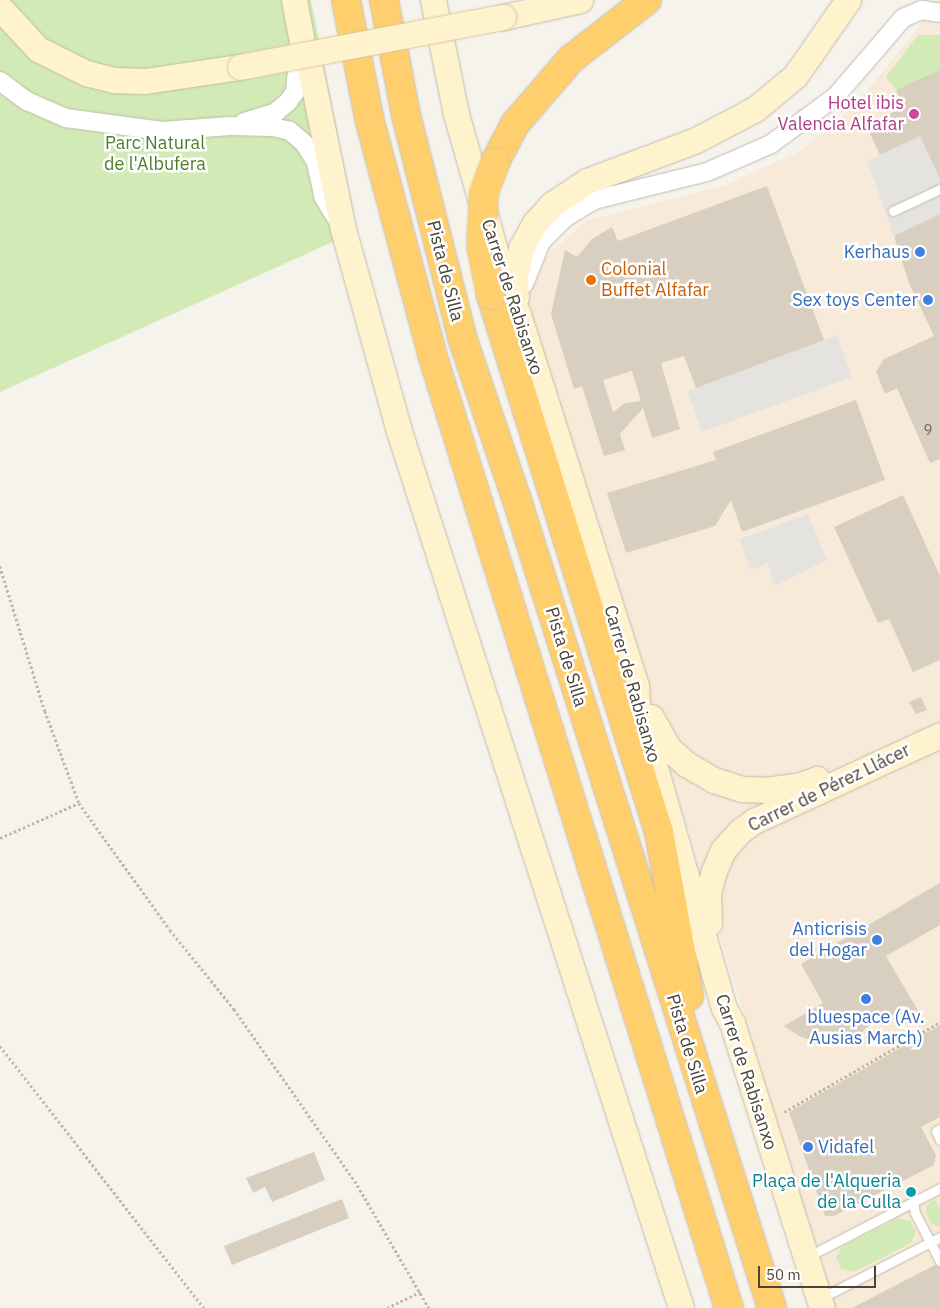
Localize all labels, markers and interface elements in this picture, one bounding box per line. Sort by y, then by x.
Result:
place label: Hotel ibis Valencia Alfafar [778,93,904,136]
marker: Hotel ibis Valencia Alfafar [908,108,920,120]
park label: Parc Natural de l'Albufera [104,133,206,176]
street label: Carrer de Rabisanxo [477,216,547,378]
street label: Pista de Silla [422,218,468,324]
place label: Kerhaus [844,241,910,263]
marker: Kerhaus [914,246,926,258]
place label: Colonial Buffet Alfafar [601,259,709,302]
marker: Colonial Buffet Alfafar [585,274,597,286]
place label: Sex toys Center [792,289,918,311]
marker: Sex toys Center [922,294,934,306]
house number: 9 [924,421,932,439]
street label: Carrer de Rabisanxo [599,603,665,765]
street label: Pista de Silla [541,605,591,709]
street label: Carrer de Pérez Llácer [744,739,914,837]
place label: Anticrisis del Hogar [789,919,867,962]
marker: Anticrisis del Hogar [871,934,883,946]
street label: Carrer de Rabisanxo [711,991,781,1153]
street label: Pista de Silla [662,992,712,1096]
marker: bluespace (Av. Ausias March) [860,993,872,1005]
place label: bluespace (Av. Ausias March) [807,1007,925,1050]
place label: Vidafel [818,1136,874,1158]
marker: Vidafel [802,1141,814,1153]
place label: Plaça de l'Alqueria de la Culla [752,1171,901,1214]
marker: Plaça de l'Alqueria de la Culla [905,1186,917,1198]
scale bar [760,1256,878,1288]
text: 50 m [766,1265,801,1284]

